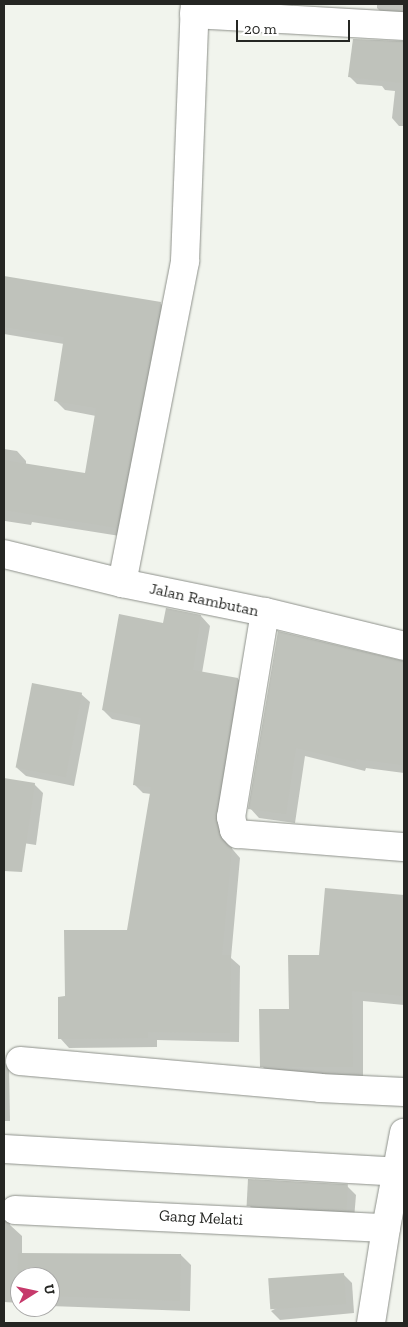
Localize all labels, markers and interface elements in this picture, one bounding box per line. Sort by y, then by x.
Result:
scale bar [238,10,352,42]
text: 20 m [244,20,277,38]
street label: Jalan Rambutan [148,579,260,621]
street label: Gang Melati [159,1206,243,1230]
north arrow [10,1267,60,1317]
text: U [40,1283,59,1296]

